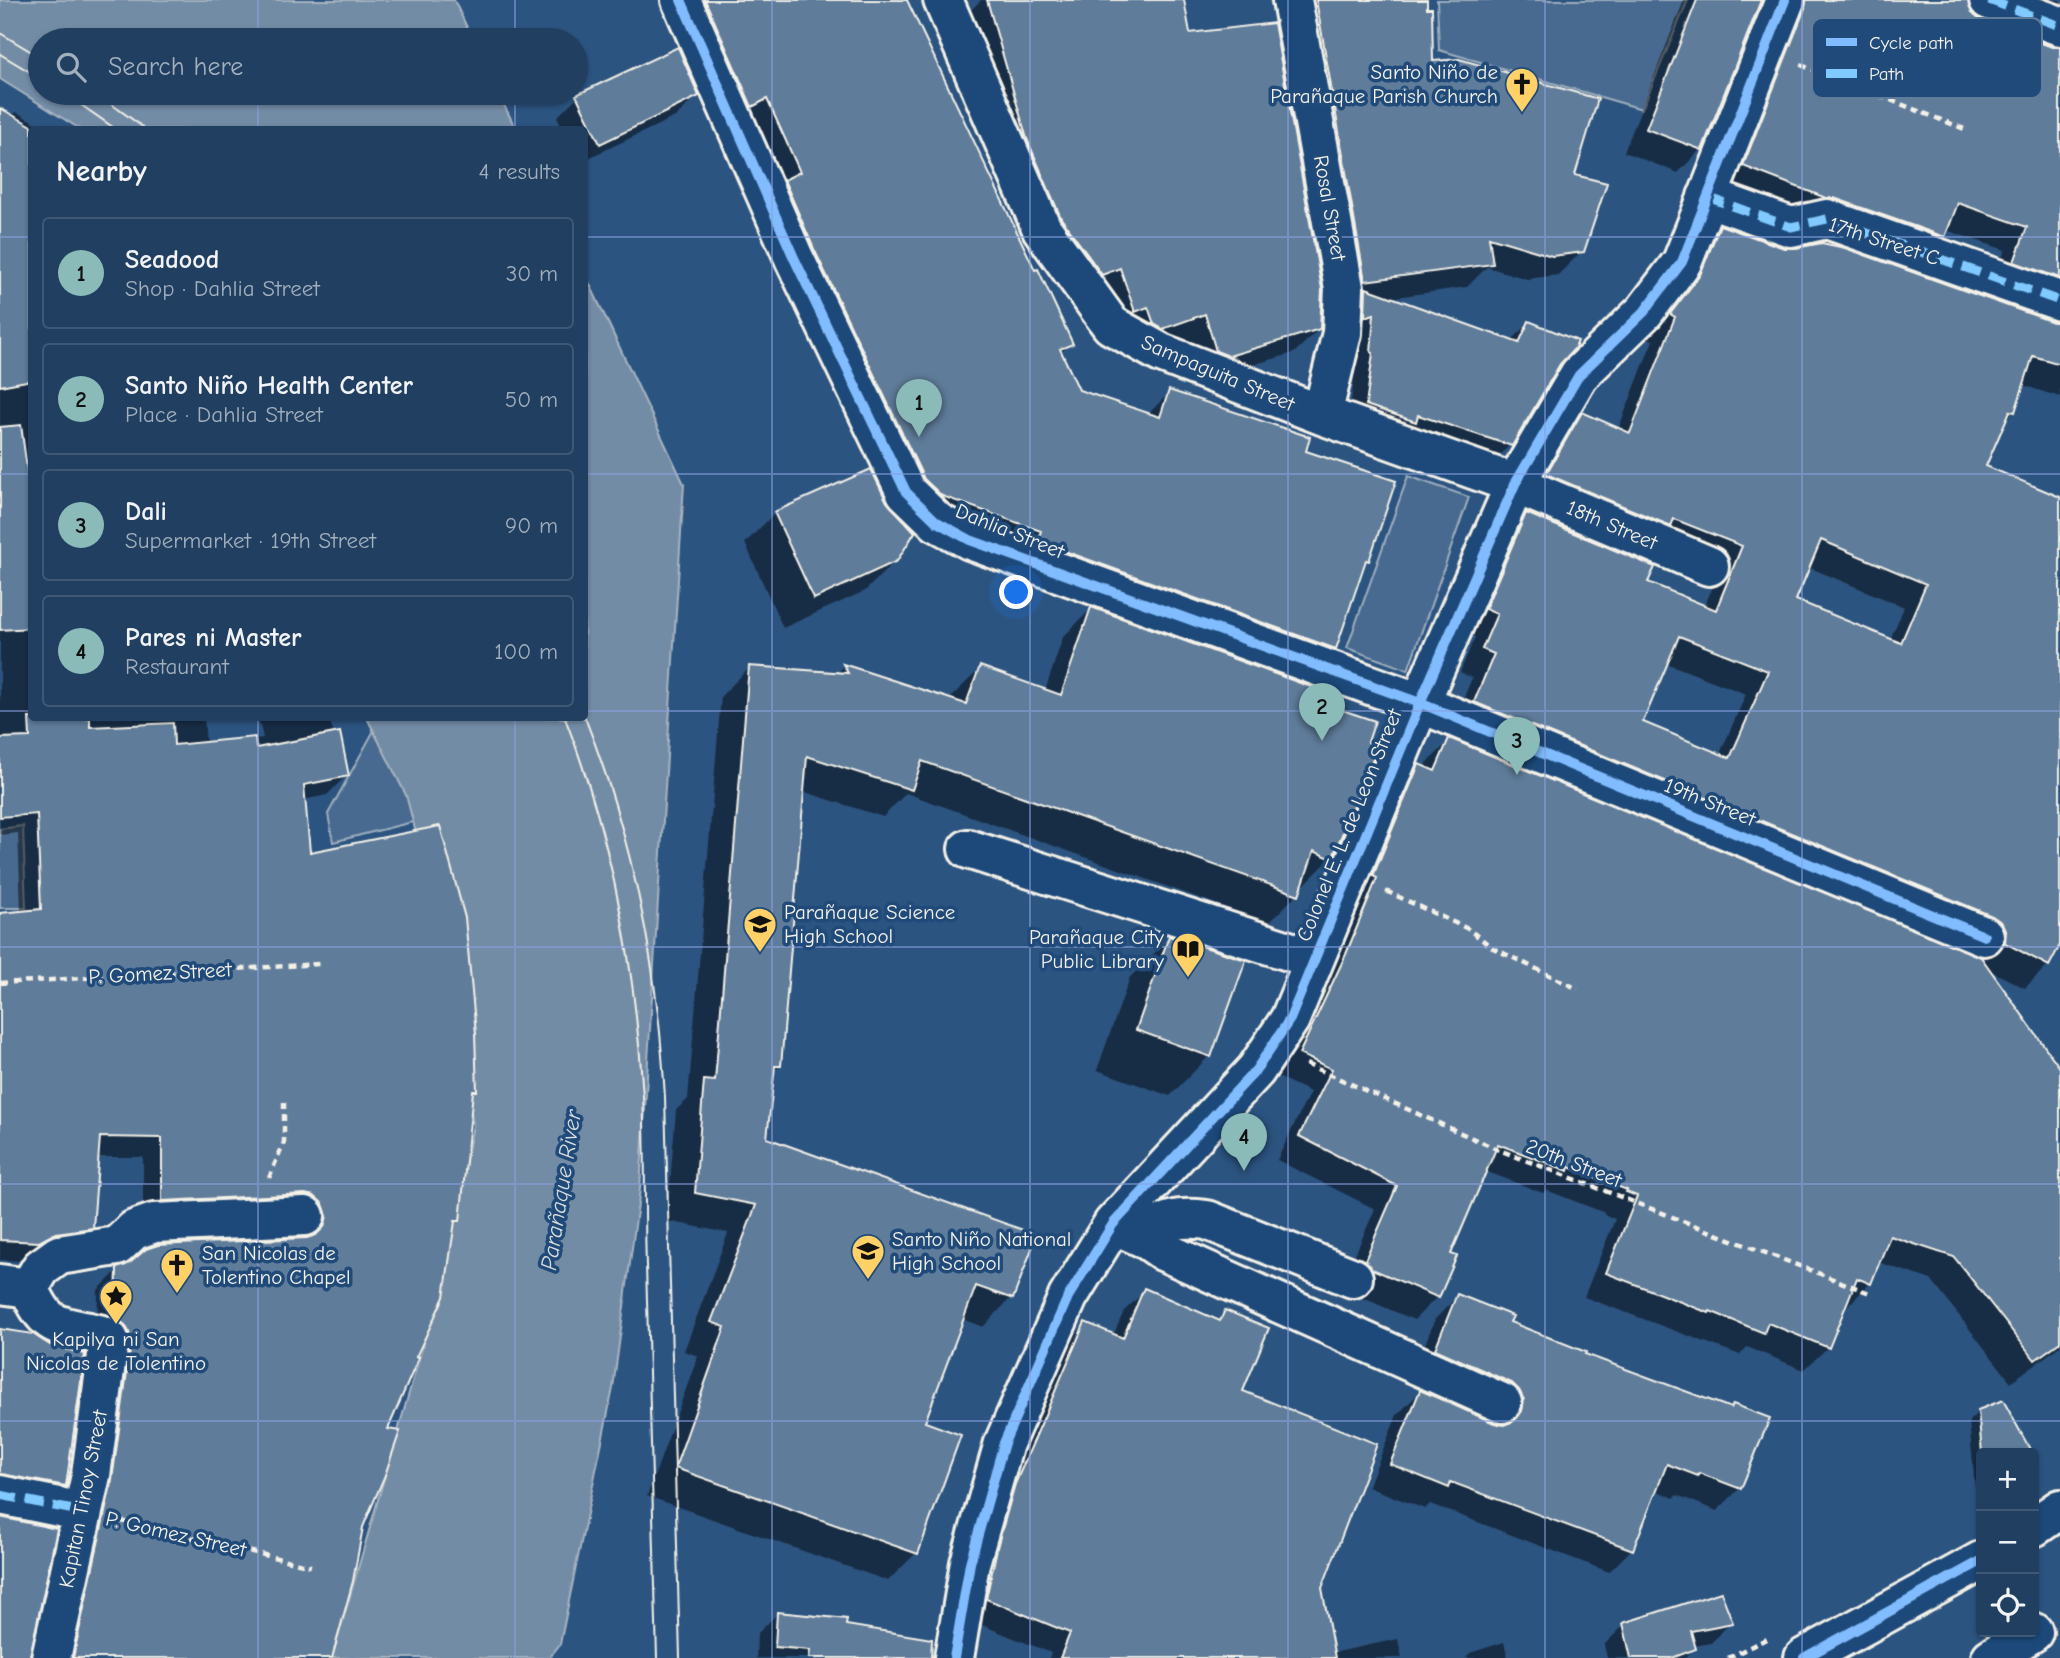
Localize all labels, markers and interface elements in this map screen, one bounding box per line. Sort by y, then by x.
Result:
legend [1812,18,2042,98]
search box [28,28,588,105]
text: Cycle path [1869,32,1954,54]
icon: search [52,48,90,86]
text: Search here [108,52,243,82]
place label: Santo Niño de Parañaque Parish Church [1270,60,1498,108]
text: Path [1869,63,1904,85]
church icon: Santo Niño de Parañaque Parish Church [1503,65,1541,114]
street label: Rosal Street [1309,153,1351,264]
text: Nearby [56,154,147,189]
text: 4 results [478,158,560,185]
street label: 17th Street C [1826,212,1942,270]
text: Seadood [125,245,219,275]
text: 1 [76,260,86,287]
text: 30 m [506,260,558,287]
text: Shop · Dahlia Street [125,275,320,302]
street label: Sampaguita Street [1138,330,1299,417]
text: Santo Niño Health Center [125,371,413,401]
pin: 1 [896,379,942,437]
text: 2 [75,386,87,413]
text: 50 m [505,386,558,413]
text: Place · Dahlia Street [125,401,323,428]
street label: 18th Street [1563,495,1662,555]
text: Dali [125,497,167,527]
street label: Dahlia Street [952,498,1069,564]
text: 3 [75,512,87,539]
text: 90 m [505,512,558,539]
text: Supermarket · 19th Street [125,527,376,554]
your location [999,575,1033,609]
text: Pares ni Master [125,623,301,653]
text: 4 [76,638,86,665]
text: 100 m [494,638,558,665]
text: Restaurant [125,653,229,680]
pin: 2 [1299,683,1345,741]
street label: Colonel E. L. de Leon Street [1291,704,1407,945]
pin: 3 [1494,717,1540,775]
street label: 19th Street [1661,773,1760,832]
place label: Parañaque Science High School [784,900,955,948]
school or university icon: Parañaque Science High School [741,905,779,954]
place label: Parañaque City Public Library [1029,925,1165,973]
library icon: Parañaque City Public Library [1169,930,1207,979]
street label: P. Gomez Street [88,957,233,989]
water label: Parañaque River [535,1107,587,1272]
pin: 4 [1221,1113,1267,1171]
street label: 20th Street [1523,1134,1626,1193]
place label: Santo Niño National High School [892,1227,1071,1275]
school or university icon: Santo Niño National High School [849,1232,887,1281]
place label: San Nicolas de Tolentino Chapel [202,1241,351,1289]
church icon: San Nicolas de Tolentino Chapel [158,1246,196,1295]
place icon: Kapilya ni San Nicolas de Tolentino [97,1277,135,1326]
place label: Kapilya ni San Nicolas de Tolentino [26,1327,206,1375]
street label: Kapitan Tinoy Street [54,1407,112,1590]
map controls [1976,1448,2039,1637]
button: + [1976,1448,2039,1511]
street label: P. Gomez Street [103,1506,250,1562]
button: − [1976,1511,2039,1574]
button: locate [1976,1574,2039,1637]

